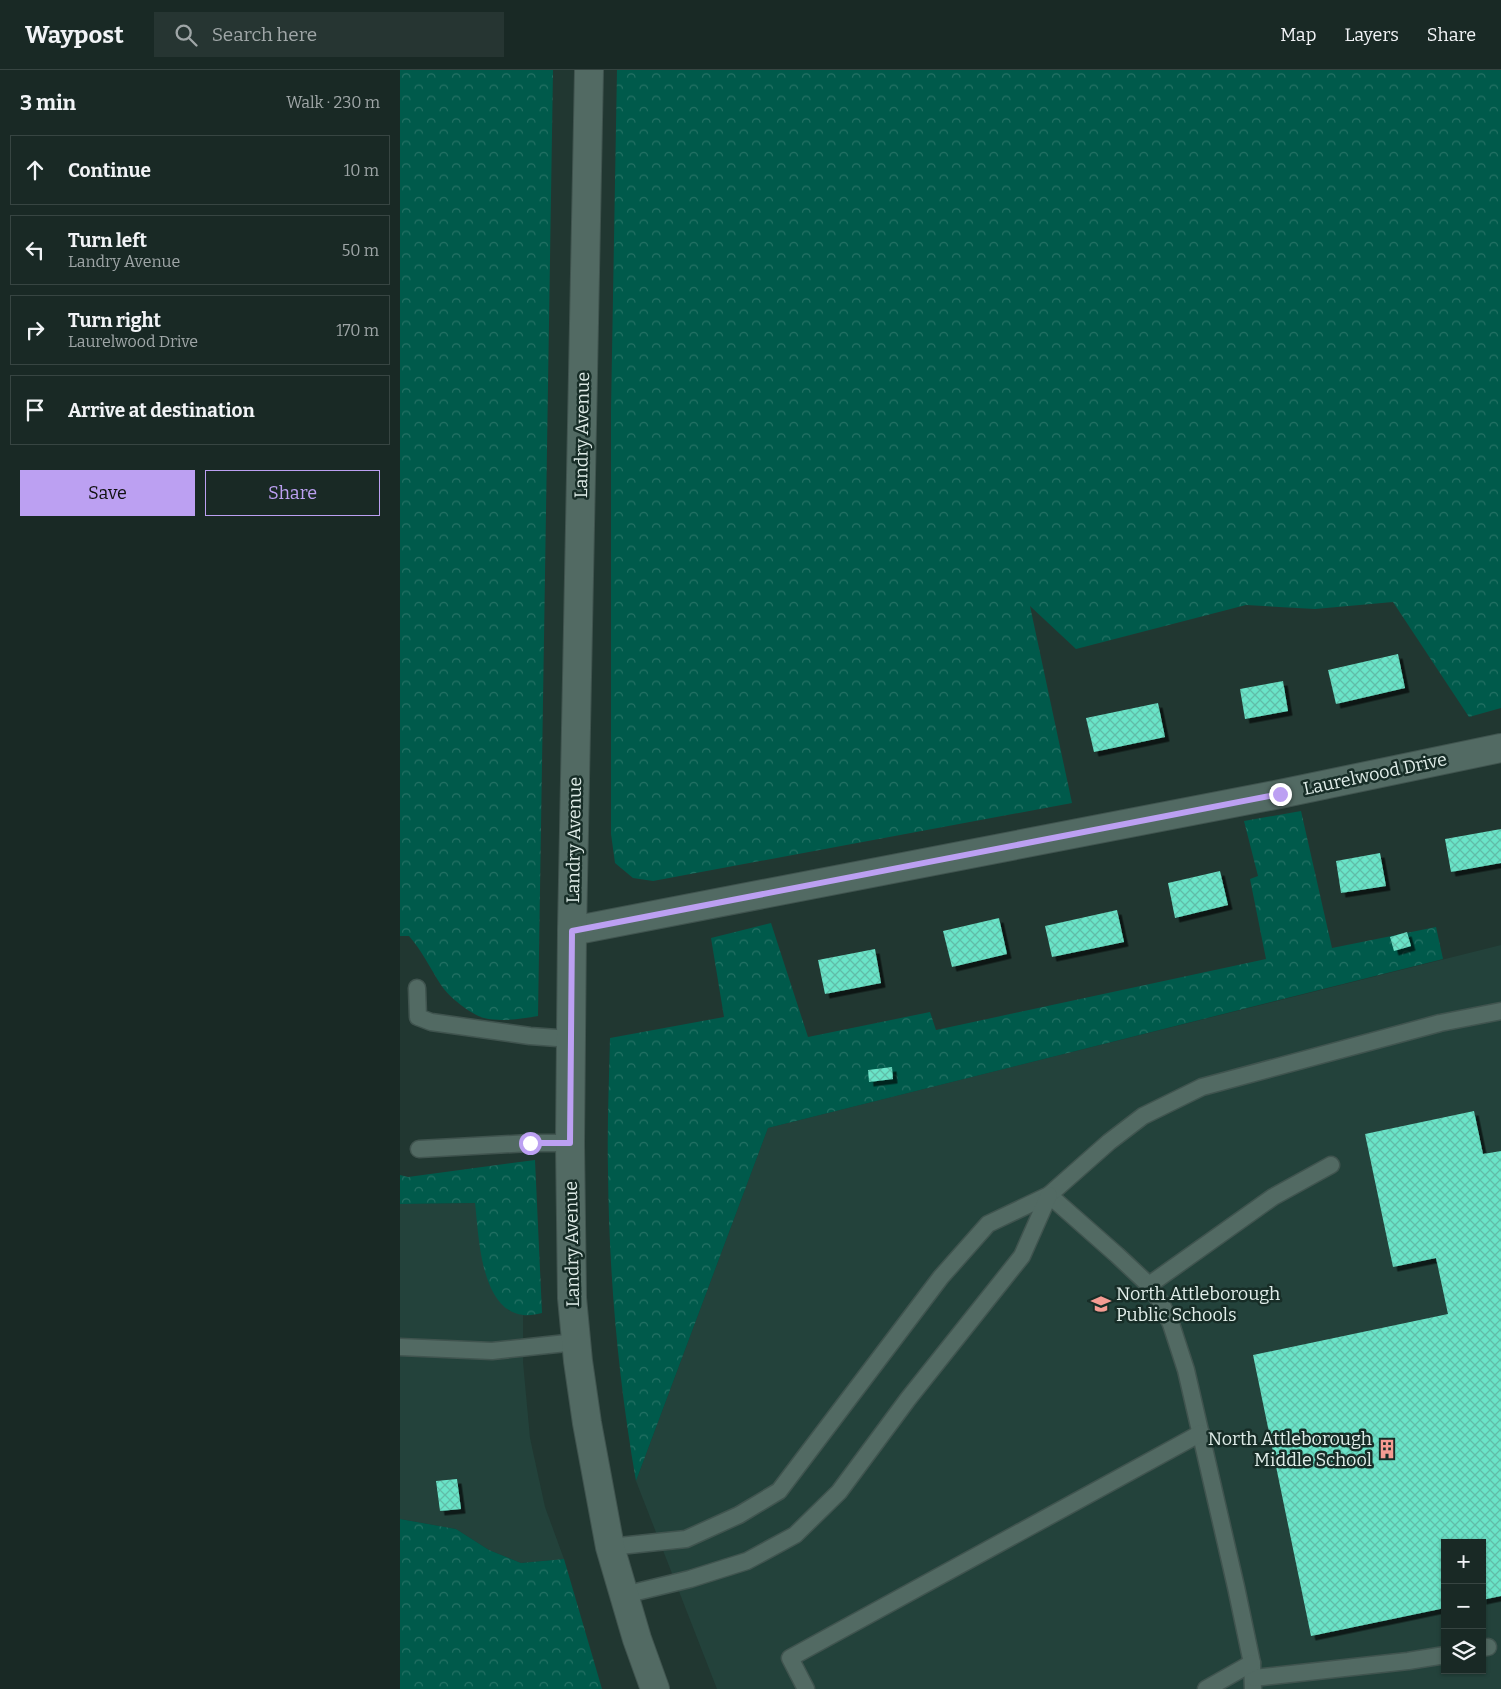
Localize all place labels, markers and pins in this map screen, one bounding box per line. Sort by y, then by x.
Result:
place label: North Attleborough Public Schools [1116,1283,1280,1326]
school or university icon: North Attleborough Public Schools [1090,1293,1112,1315]
place label: North Attleborough Middle School [1208,1428,1372,1471]
building icon: North Attleborough Middle School [1376,1438,1398,1460]

